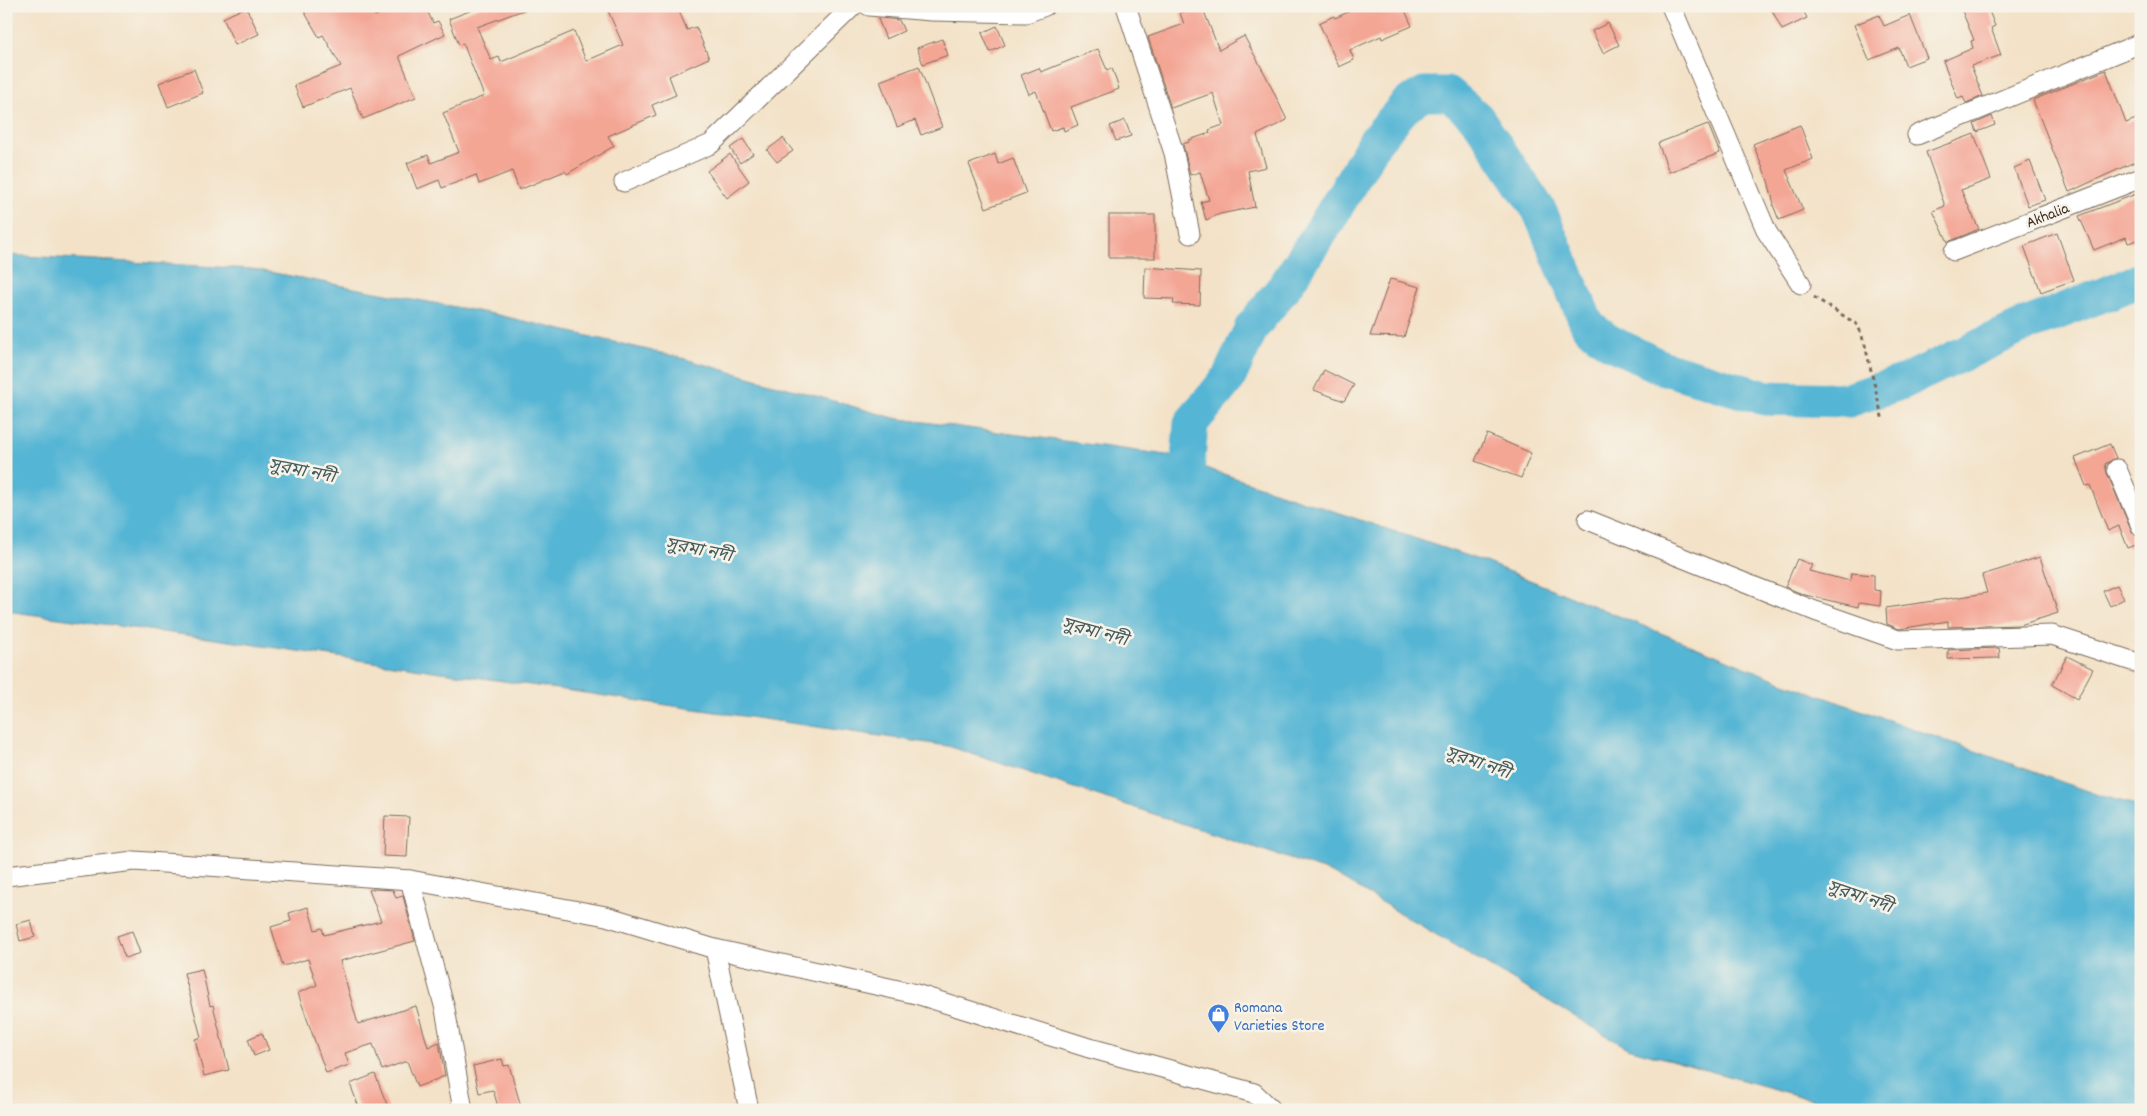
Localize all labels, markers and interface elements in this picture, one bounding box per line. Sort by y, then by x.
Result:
street label: Akhalia [2023,197,2073,235]
water label: সুরমা নদী [266,453,340,492]
water label: সুরমা নদী [663,532,737,571]
water label: সুরমা নদী [1059,612,1134,655]
water label: সুরমা নদী [1441,741,1517,788]
water label: সুরমা নদী [1823,875,1899,922]
place label: Romana Varieties Store [1234,997,1324,1038]
shop icon: Romana Varieties Store [1206,1003,1230,1034]

